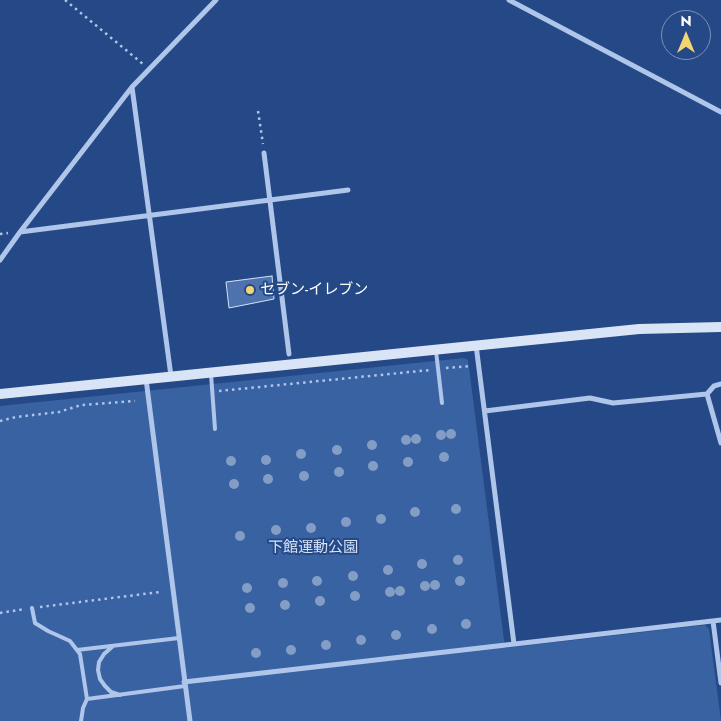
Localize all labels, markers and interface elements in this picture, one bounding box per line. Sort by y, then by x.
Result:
north arrow [661,10,711,60]
text: N [680,11,692,31]
place label: セブン-イレブン [260,281,368,299]
marker: セブン-イレブン [244,284,256,296]
park label: 下館運動公園 [268,539,358,557]

